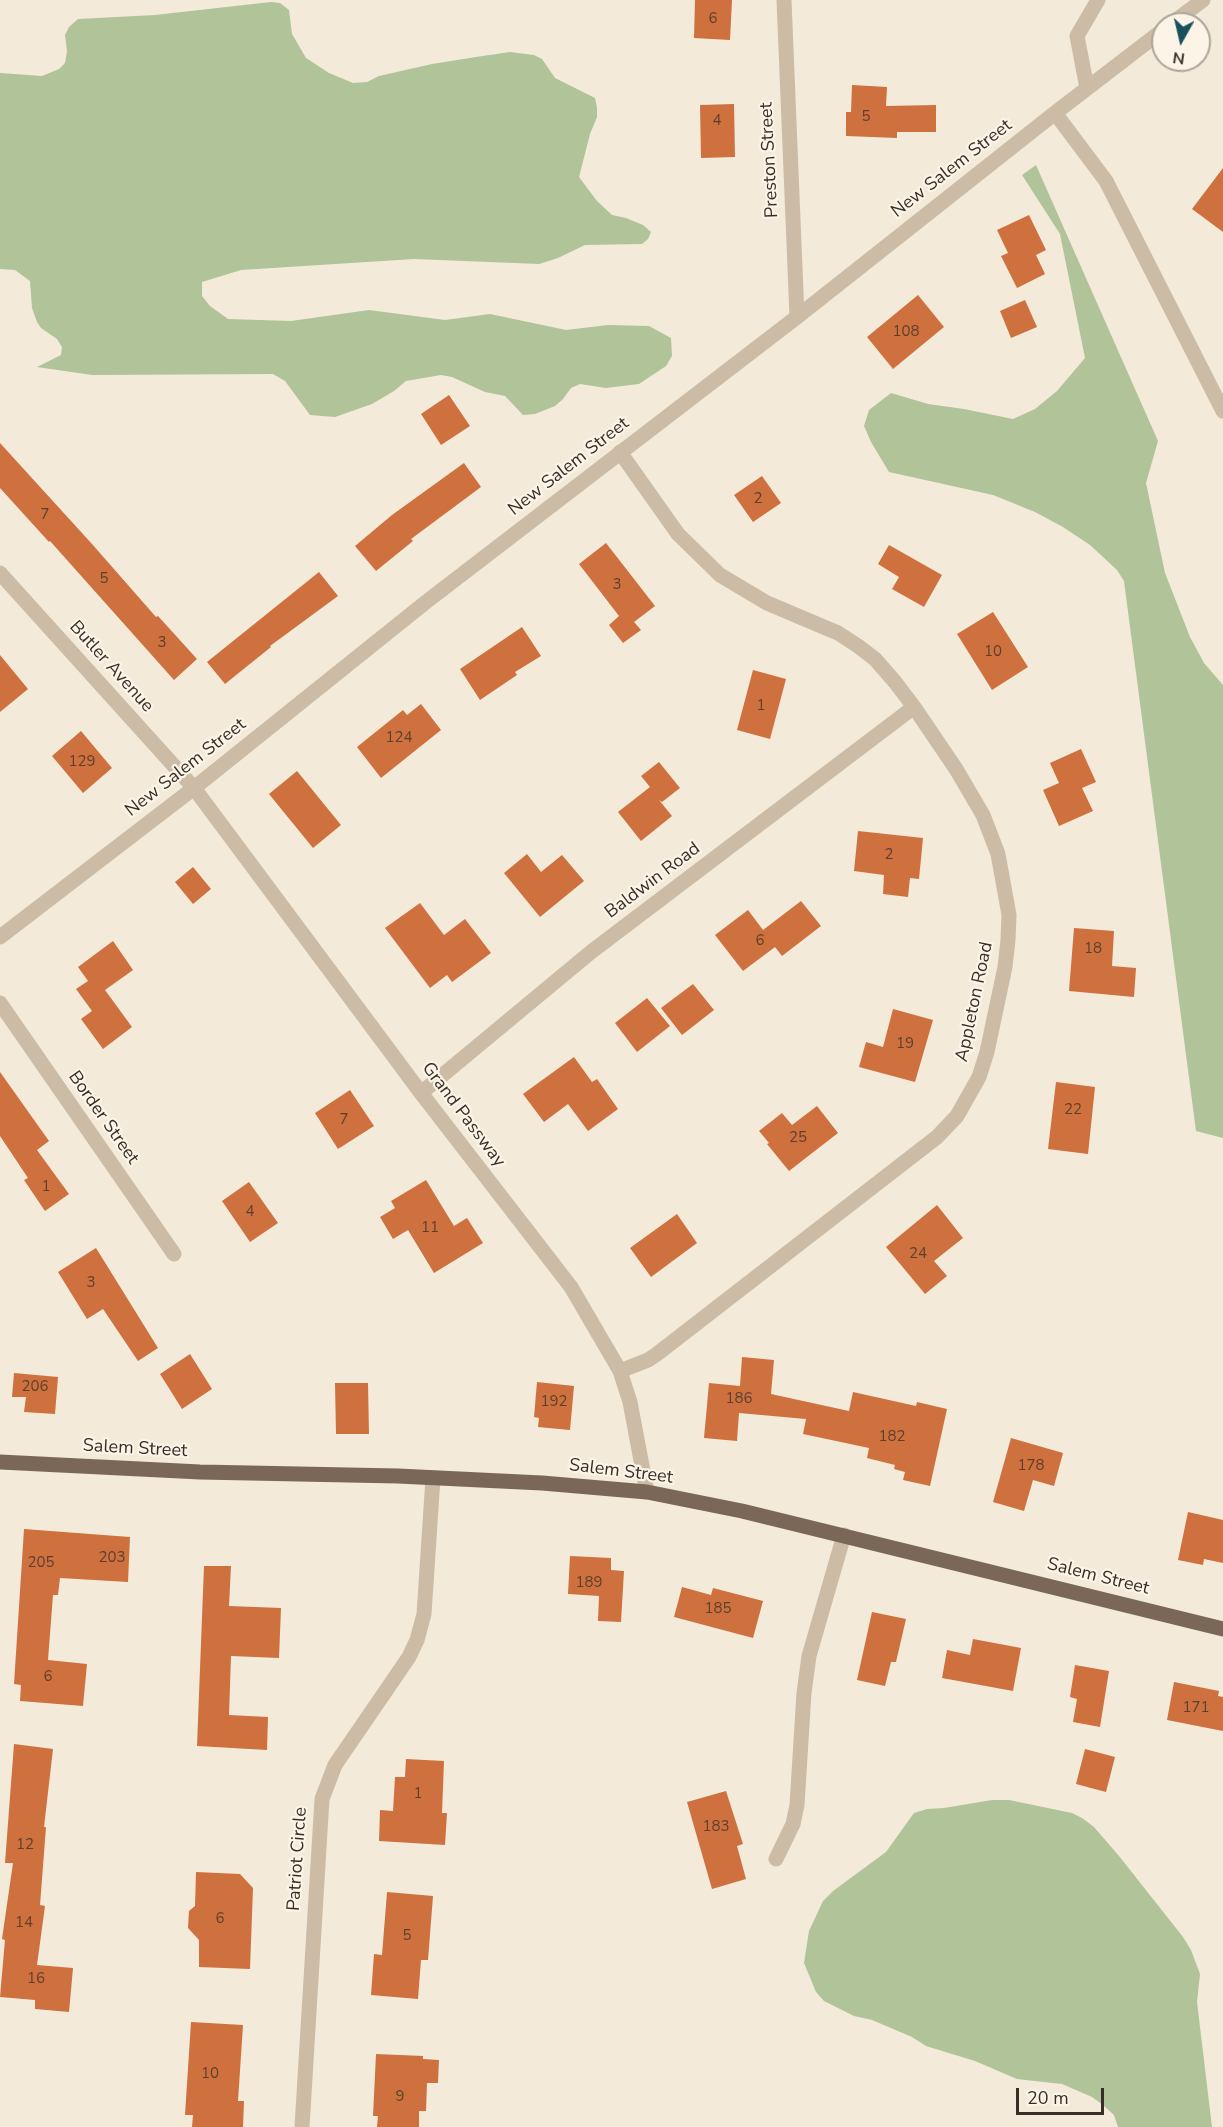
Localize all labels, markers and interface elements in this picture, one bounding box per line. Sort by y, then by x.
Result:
house number: 6 [709,10,717,28]
north arrow [1151,12,1211,72]
text: N [1171,46,1186,70]
street label: Preston Street [756,102,784,218]
house number: 5 [862,108,870,126]
house number: 4 [713,112,721,130]
street label: New Salem Street [887,115,1017,223]
house number: 108 [893,323,919,341]
street label: New Salem Street [504,413,634,521]
house number: 2 [754,490,762,508]
house number: 7 [41,506,49,524]
house number: 5 [100,570,108,588]
house number: 3 [613,576,621,594]
street label: Butler Avenue [64,617,158,717]
house number: 3 [158,634,166,652]
house number: 10 [984,643,1002,661]
house number: 1 [757,697,765,715]
street label: New Salem Street [121,714,251,822]
house number: 124 [386,729,412,747]
house number: 129 [69,753,95,771]
street label: Baldwin Road [601,838,705,924]
house number: 2 [885,846,893,864]
house number: 6 [756,932,764,950]
street label: Appleton Road [952,940,998,1064]
house number: 18 [1084,940,1102,958]
house number: 19 [896,1035,914,1053]
street label: Grand Passway [417,1058,509,1172]
street label: Border Street [63,1067,143,1169]
house number: 22 [1064,1101,1082,1119]
house number: 7 [340,1111,348,1129]
house number: 25 [789,1129,807,1147]
house number: 1 [42,1178,50,1196]
house number: 4 [246,1203,254,1221]
house number: 11 [421,1219,439,1237]
house number: 24 [909,1245,927,1263]
house number: 3 [87,1274,95,1292]
house number: 206 [22,1378,48,1396]
house number: 186 [726,1390,752,1408]
house number: 192 [541,1393,567,1411]
house number: 182 [879,1428,905,1446]
street label: Salem Street [82,1435,188,1463]
street label: Salem Street [568,1455,674,1489]
house number: 178 [1018,1457,1044,1475]
house number: 203 [99,1549,125,1567]
house number: 205 [28,1554,54,1572]
street label: Salem Street [1045,1554,1151,1600]
house number: 189 [576,1574,602,1592]
house number: 185 [705,1600,731,1618]
house number: 6 [44,1668,52,1686]
house number: 171 [1183,1699,1209,1717]
house number: 1 [414,1785,422,1803]
street label: Patriot Circle [284,1806,312,1912]
house number: 183 [703,1818,729,1836]
house number: 12 [16,1836,34,1854]
house number: 6 [216,1910,224,1928]
house number: 14 [15,1914,33,1932]
house number: 5 [403,1927,411,1945]
house number: 16 [27,1970,45,1988]
house number: 10 [201,2065,219,2083]
scale bar [1019,2076,1108,2114]
text: 20 m [1027,2086,1069,2110]
house number: 9 [396,2088,404,2106]

